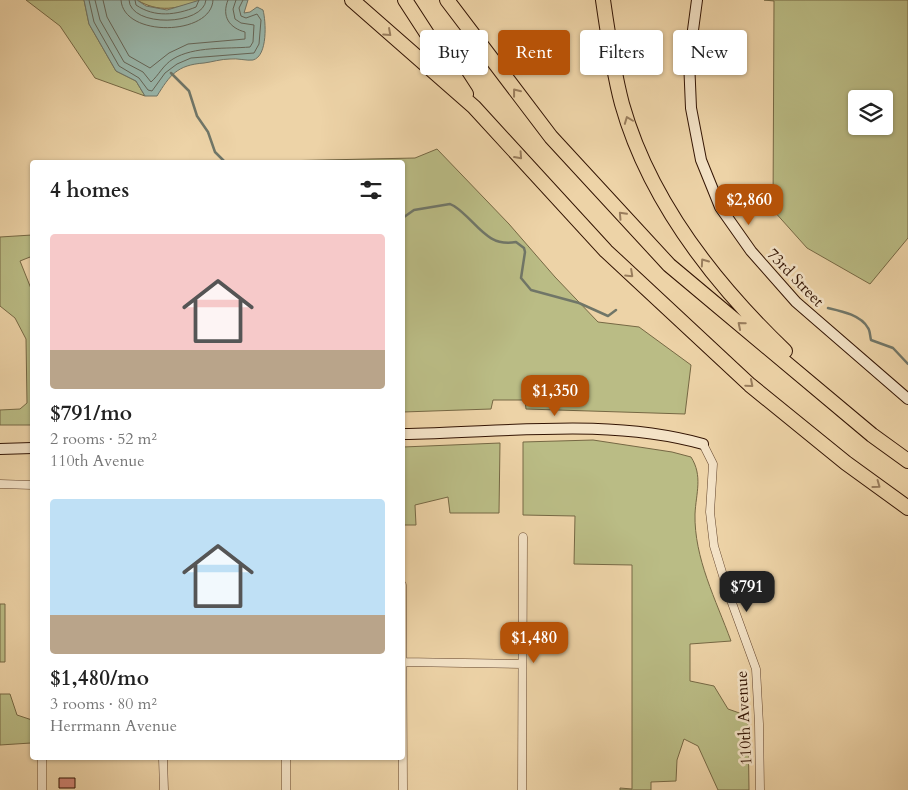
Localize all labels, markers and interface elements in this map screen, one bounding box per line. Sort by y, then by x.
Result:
one-way arrow [382,27,391,36]
chip: Buy [420,30,488,75]
chip: Rent [498,30,570,75]
chip: Filters [580,30,663,75]
chip: New [673,30,747,75]
one-way arrow [514,89,522,98]
map controls [848,90,893,135]
button: layers [848,90,893,135]
one-way arrow [624,116,634,125]
one-way arrow [513,150,522,159]
text: 4 homes [50,176,129,205]
icon: filters [357,176,385,204]
pin: $2,860 [708,184,790,226]
text: $2,860 [726,189,772,211]
one-way arrow [619,211,628,220]
street label: 73rd Street [762,244,829,312]
one-way arrow [701,259,710,268]
icon: home [173,266,263,356]
one-way arrow [625,268,634,277]
one-way arrow [738,323,747,331]
pin: $1,350 [514,374,596,417]
one-way arrow [744,378,753,387]
text: $1,350 [532,380,578,402]
text: $791/mo [50,399,132,428]
text: 2 rooms · 52 m² [50,428,157,450]
text: 110th Avenue [50,450,145,472]
one-way arrow [871,479,881,488]
icon: home [173,531,263,621]
pin: $791 [717,570,777,613]
text: $791 [731,576,763,598]
pin: $1,480 [493,622,575,664]
text: $1,480 [511,627,557,649]
text: $1,480/mo [50,664,149,693]
street label: 110th Avenue [731,670,757,766]
text: 3 rooms · 80 m² [50,693,157,715]
text: Herrmann Avenue [50,715,177,737]

